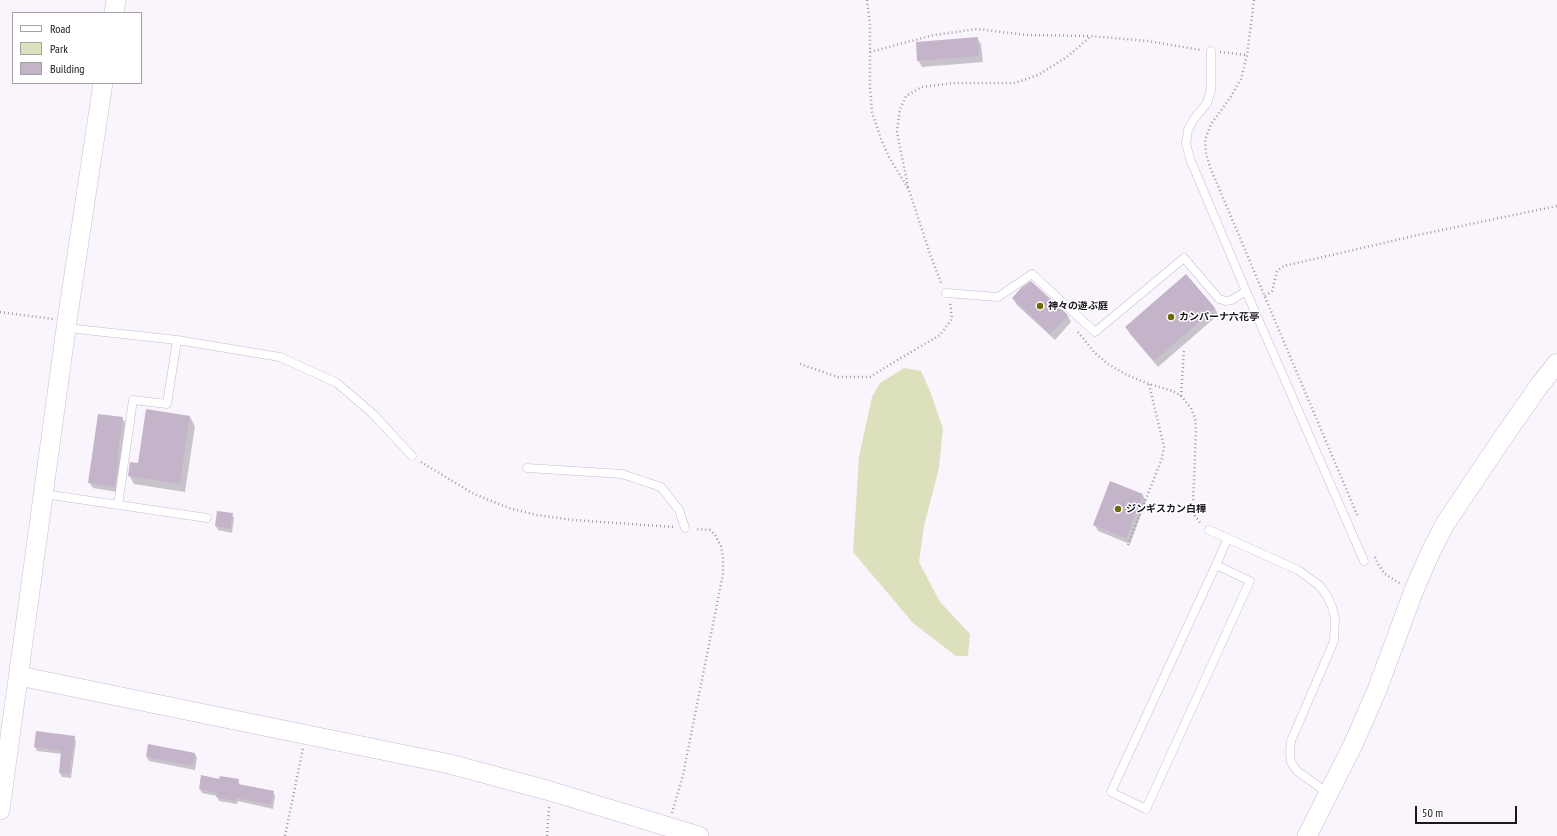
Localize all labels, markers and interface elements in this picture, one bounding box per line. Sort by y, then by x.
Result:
legend [12,12,142,84]
text: Road [50,21,70,36]
text: Park [50,41,68,56]
text: Building [50,61,85,76]
place label: 神々の遊ぶ庭 [1048,300,1108,312]
marker: 神々の遊ぶ庭 [1035,301,1045,311]
place label: カンパーナ六花亭 [1179,311,1259,323]
marker: カンパーナ六花亭 [1166,312,1176,322]
place label: ジンギスカン白樺 [1126,503,1206,515]
marker: ジンギスカン白樺 [1113,504,1123,514]
scale bar [1417,798,1519,824]
text: 50 m [1422,805,1443,820]

